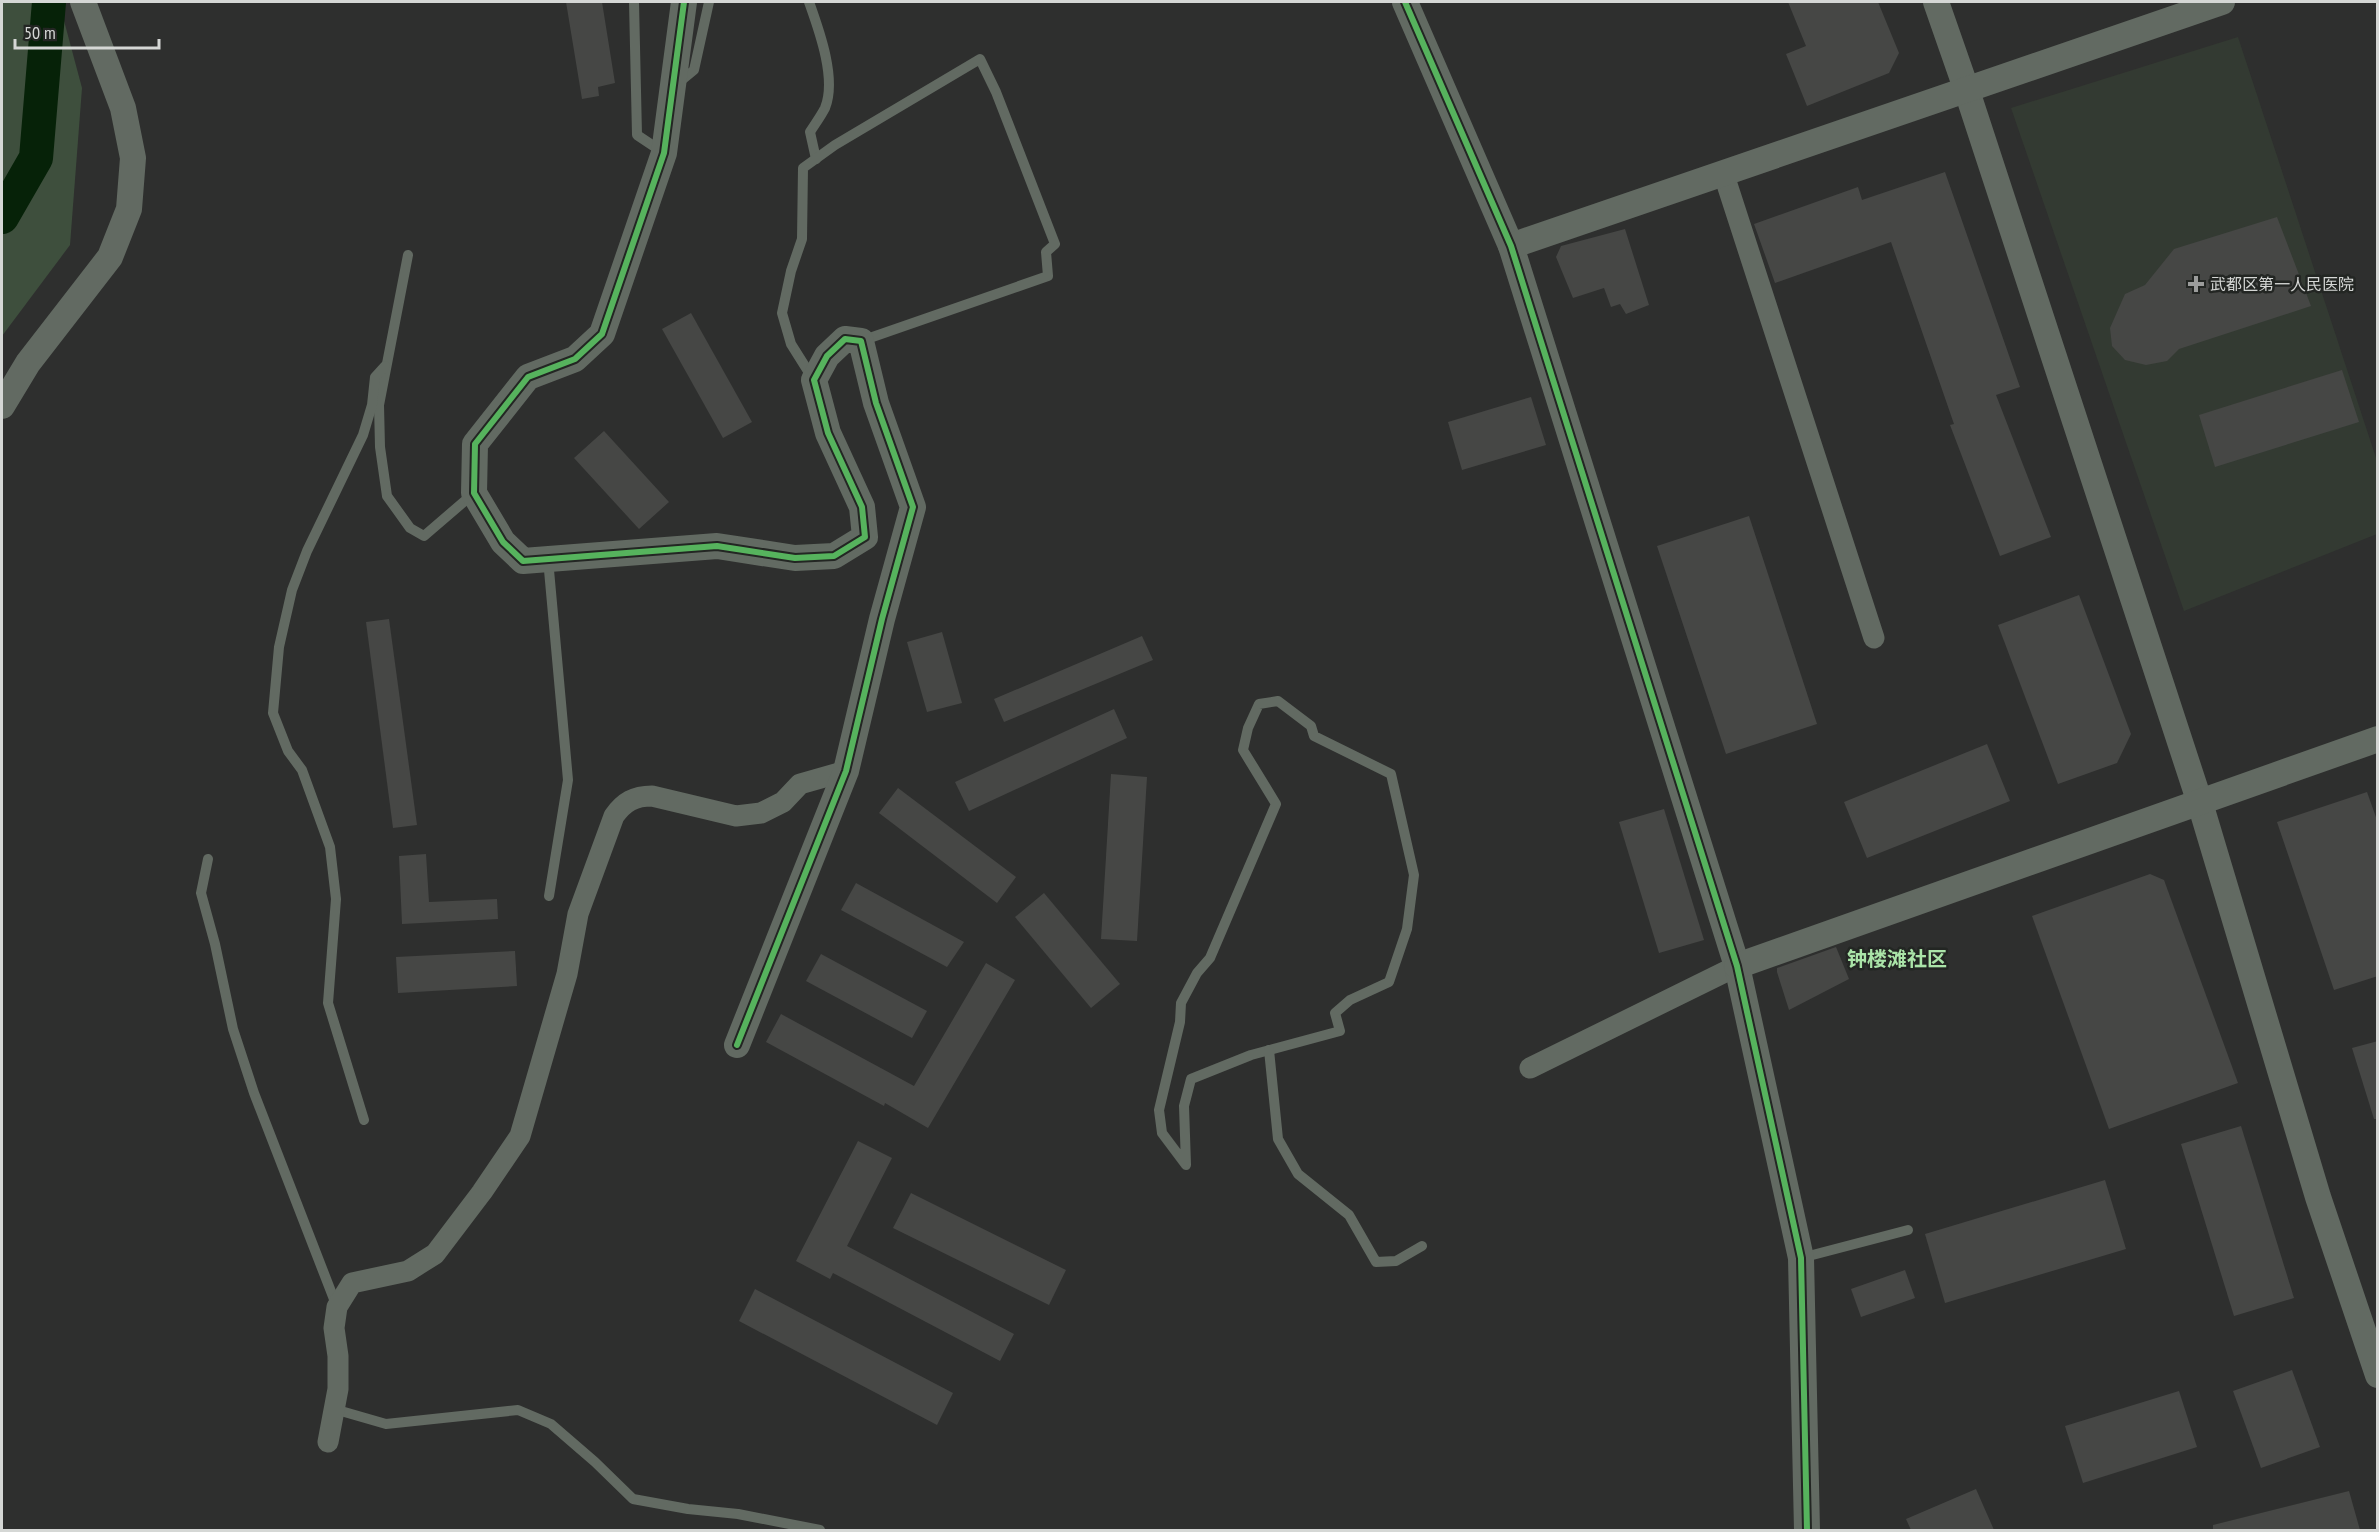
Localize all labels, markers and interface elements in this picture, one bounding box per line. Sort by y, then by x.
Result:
scale bar [15,12,159,50]
text: 50 m [24,21,56,44]
place label: 武都区第一人民医院 [2210,274,2354,294]
marker: 武都区第一人民医院 [2187,275,2205,293]
district label: 钟楼滩社区 [1847,946,1947,972]

